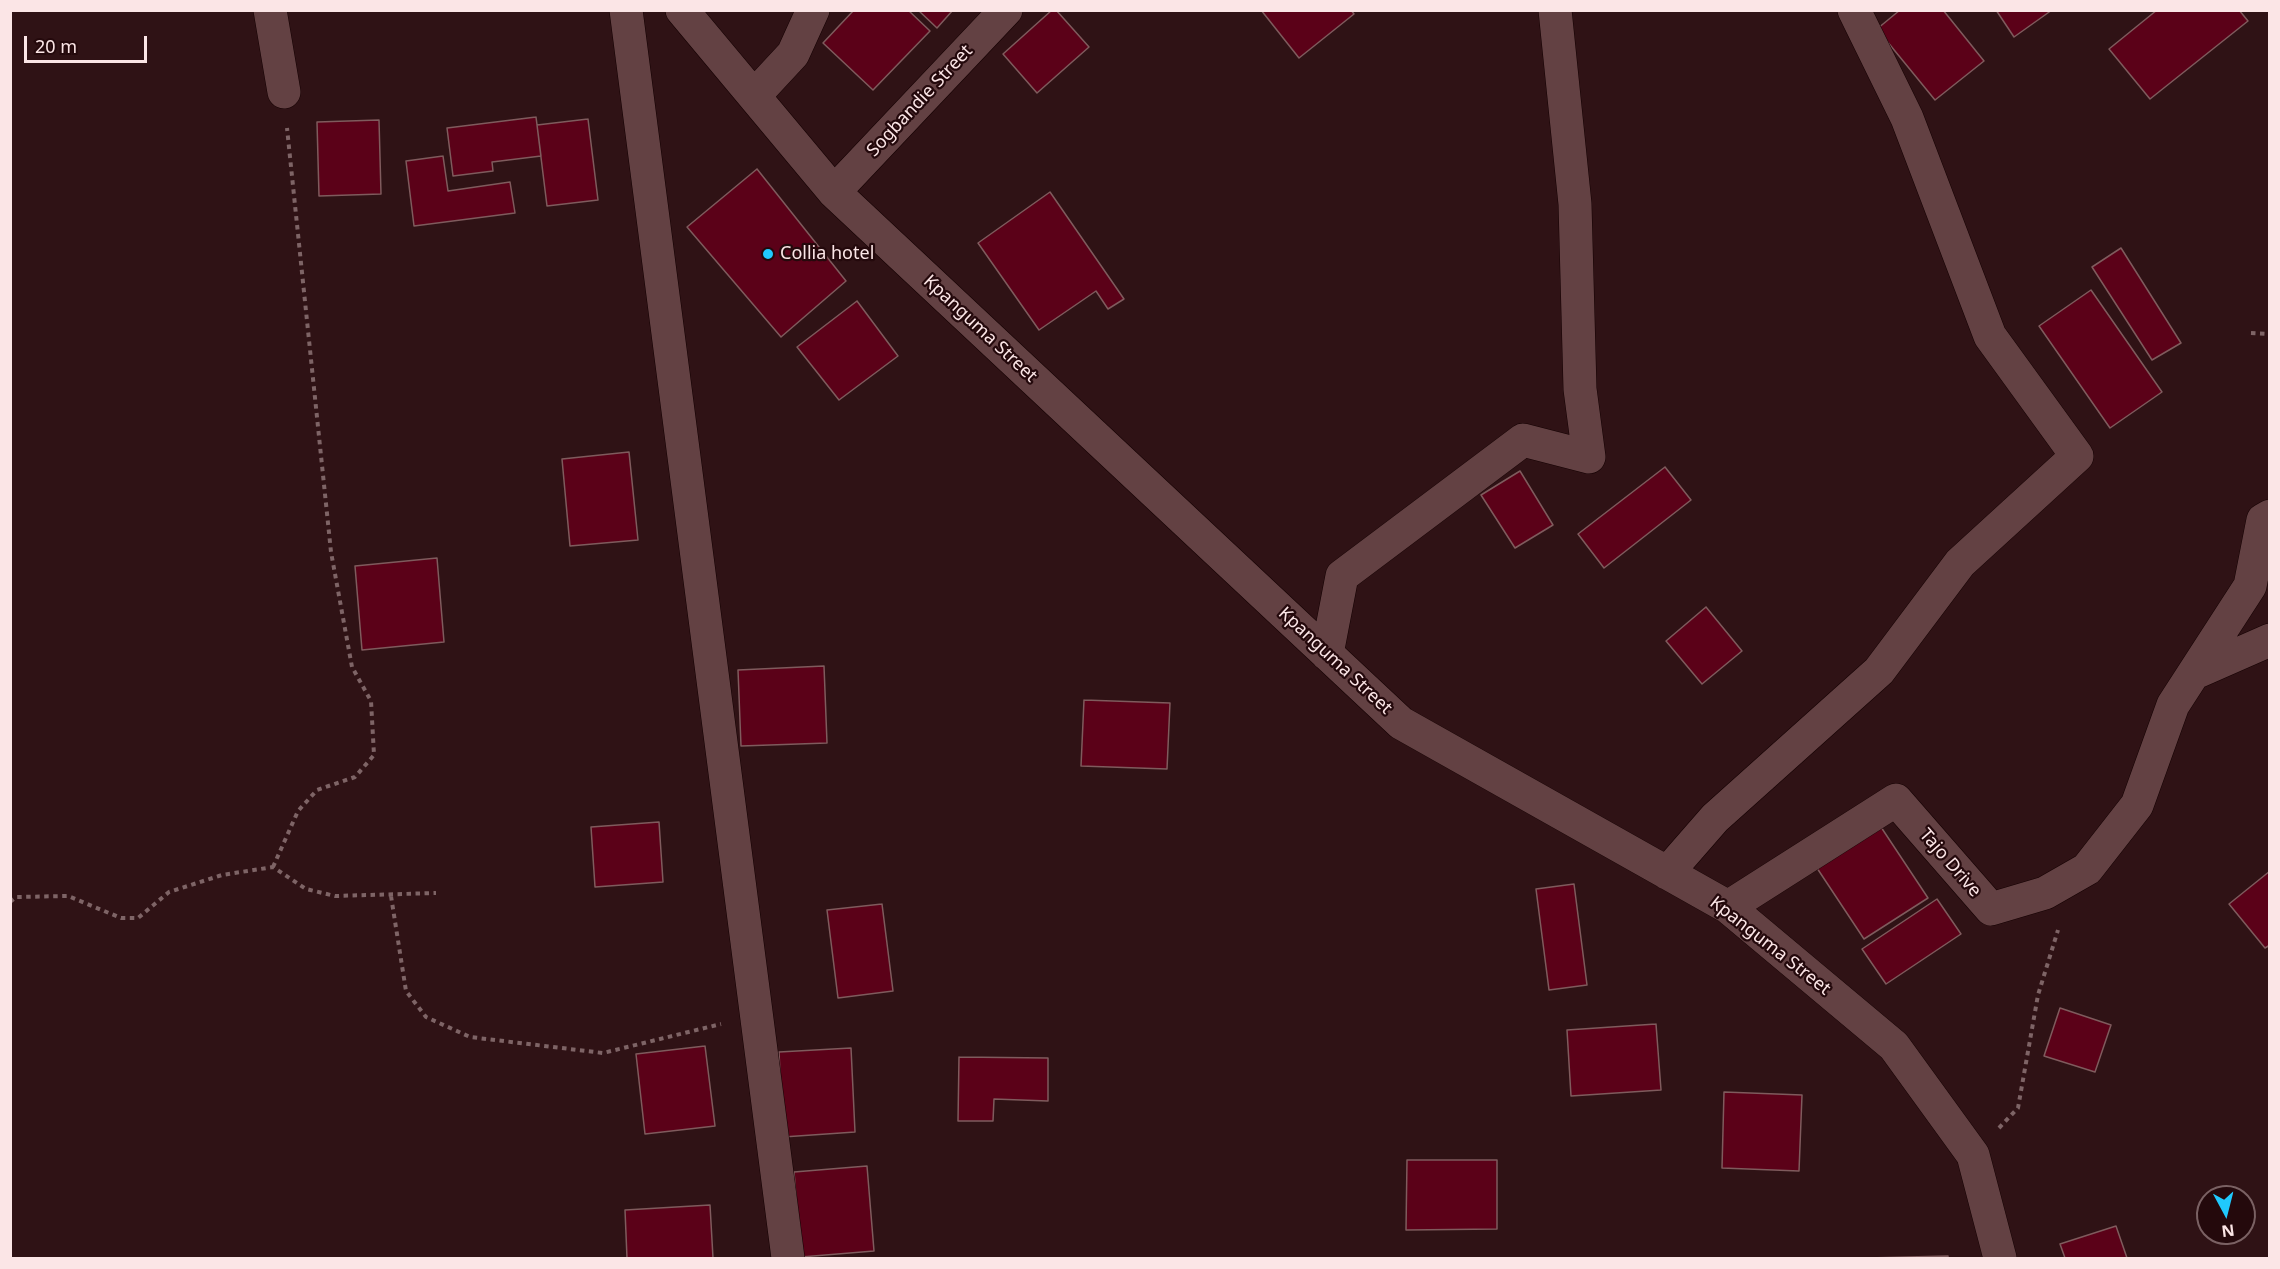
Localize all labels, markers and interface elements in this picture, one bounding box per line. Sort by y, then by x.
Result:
scale bar [27,24,150,62]
text: 20 m [35,34,77,58]
street label: Sogbandie Street [863,41,977,161]
place label: Collia hotel [780,243,874,265]
marker: Collia hotel [761,247,775,261]
street label: Kpanguma Street [919,271,1041,387]
street label: Kpanguma Street [1274,603,1396,719]
street label: Tajo Drive [1914,824,1986,902]
street label: Kpanguma Street [1705,892,1835,1000]
north arrow [2196,1185,2256,1245]
text: N [2220,1219,2236,1243]

